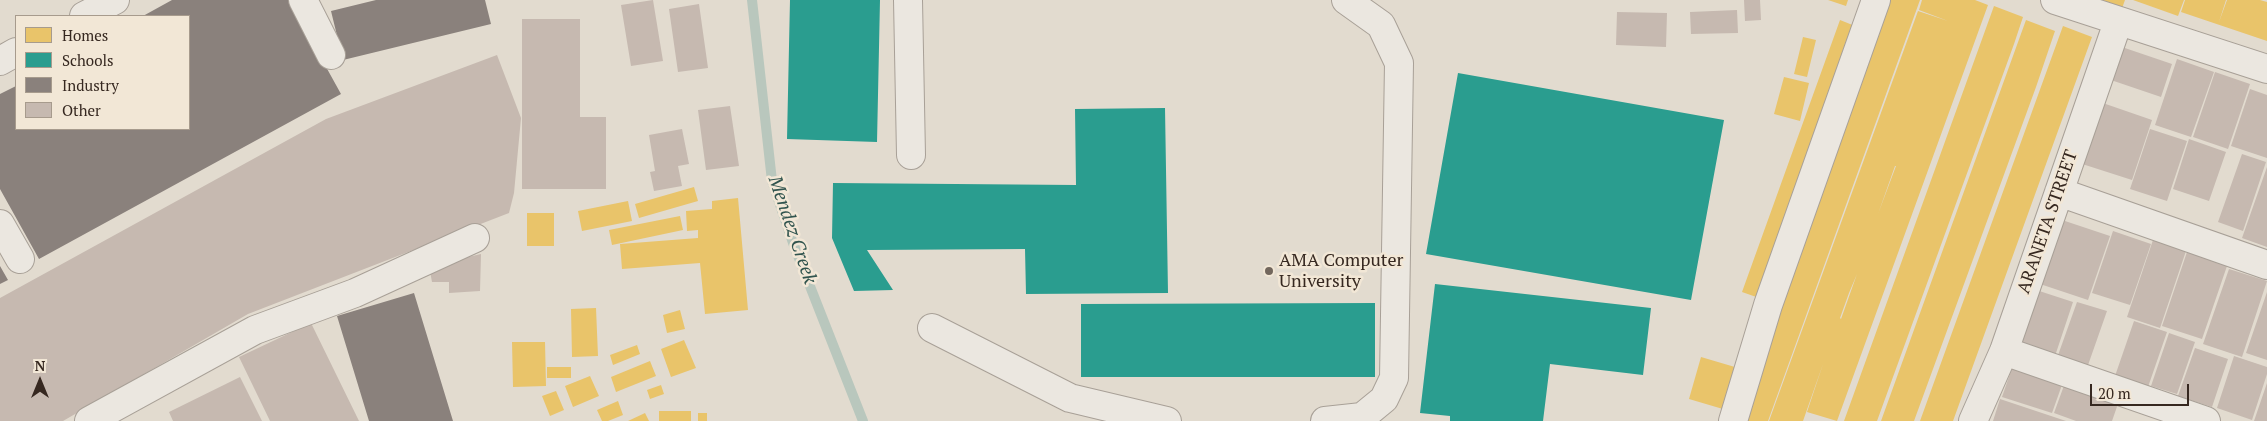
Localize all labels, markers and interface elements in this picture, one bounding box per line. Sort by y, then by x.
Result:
legend [15,15,190,130]
text: Homes [62,25,108,45]
text: Schools [62,50,113,70]
text: Industry [62,75,119,95]
text: Other [62,100,101,120]
street label: ARANETA STREET [2013,147,2083,297]
water label: Mendez Creek [763,173,821,287]
place label: AMA Computer University [1279,250,1403,292]
marker: AMA Computer University [1263,265,1275,277]
north arrow [15,356,65,406]
text: N [35,356,45,375]
scale bar [2092,374,2191,406]
text: 20 m [2098,383,2131,403]

